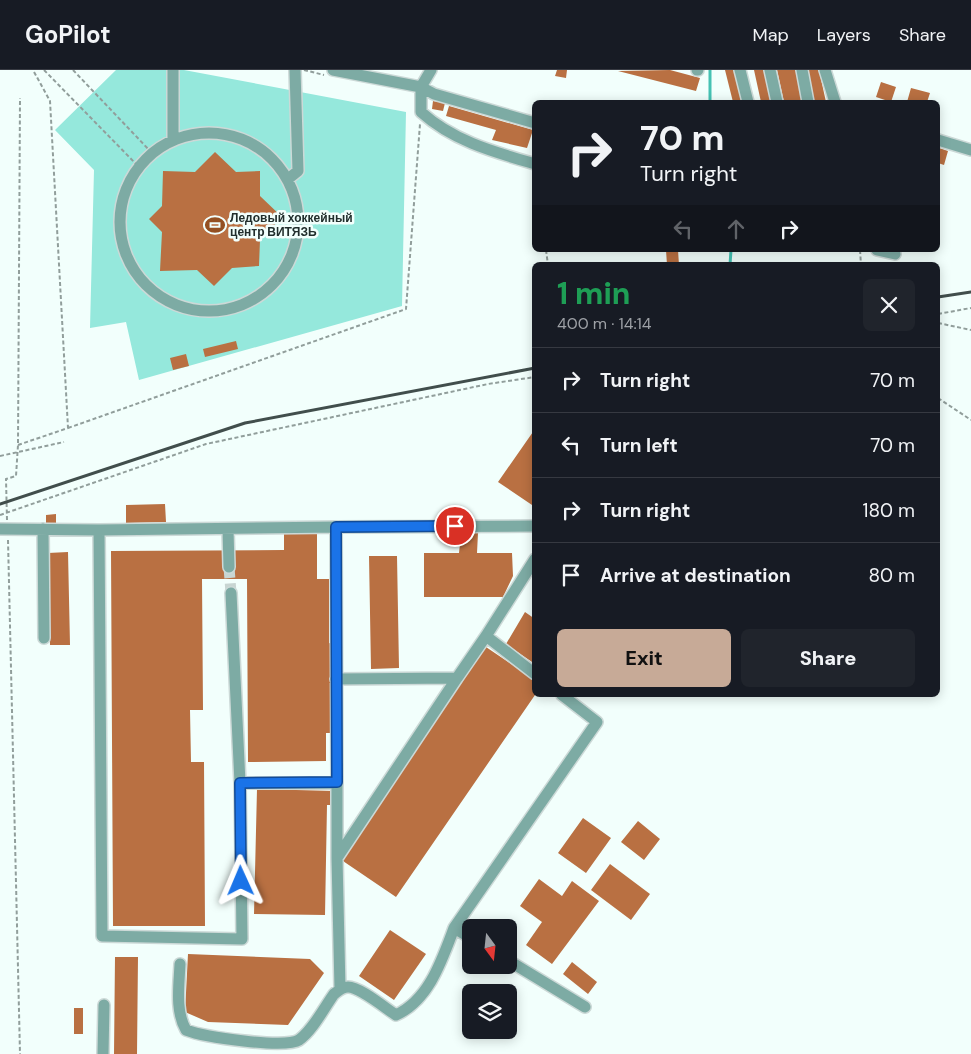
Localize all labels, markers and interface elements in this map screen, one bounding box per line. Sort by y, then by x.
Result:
text: GoPilot [25,19,111,50]
text: Map [753,23,789,47]
text: Layers [817,23,871,47]
text: Share [899,23,946,47]
text: 70 m [640,115,724,161]
icon: right [557,120,622,185]
text: Turn right [640,159,737,188]
place label: Ледовый хоккейный центр ВИТЯЗЬ [230,210,353,240]
sports icon: Ледовый хоккейный центр ВИТЯЗЬ [204,214,226,236]
icon: left [669,215,697,243]
icon: ahead [722,215,750,243]
icon: right [775,215,803,243]
text: 1 min [557,274,630,313]
button: close [863,279,915,331]
text: 400 m · 14:14 [557,313,651,334]
icon: right [557,366,585,394]
text: Turn right [600,368,690,393]
text: 70 m [870,368,915,393]
icon: left [557,431,585,459]
text: Turn left [600,433,678,458]
text: 70 m [870,433,915,458]
icon: right [557,496,585,524]
text: Turn right [600,498,690,523]
text: 180 m [863,498,915,523]
pin [434,505,476,547]
icon: arrive [441,512,469,540]
icon: arrive [557,561,585,589]
text: Arrive at destination [600,563,791,588]
text: 80 m [868,563,915,588]
button: Exit [557,629,731,687]
button: Share [741,629,915,687]
position arrow [214,854,266,906]
north arrow [462,919,518,974]
map controls [462,919,517,1039]
button: layers [462,984,517,1039]

